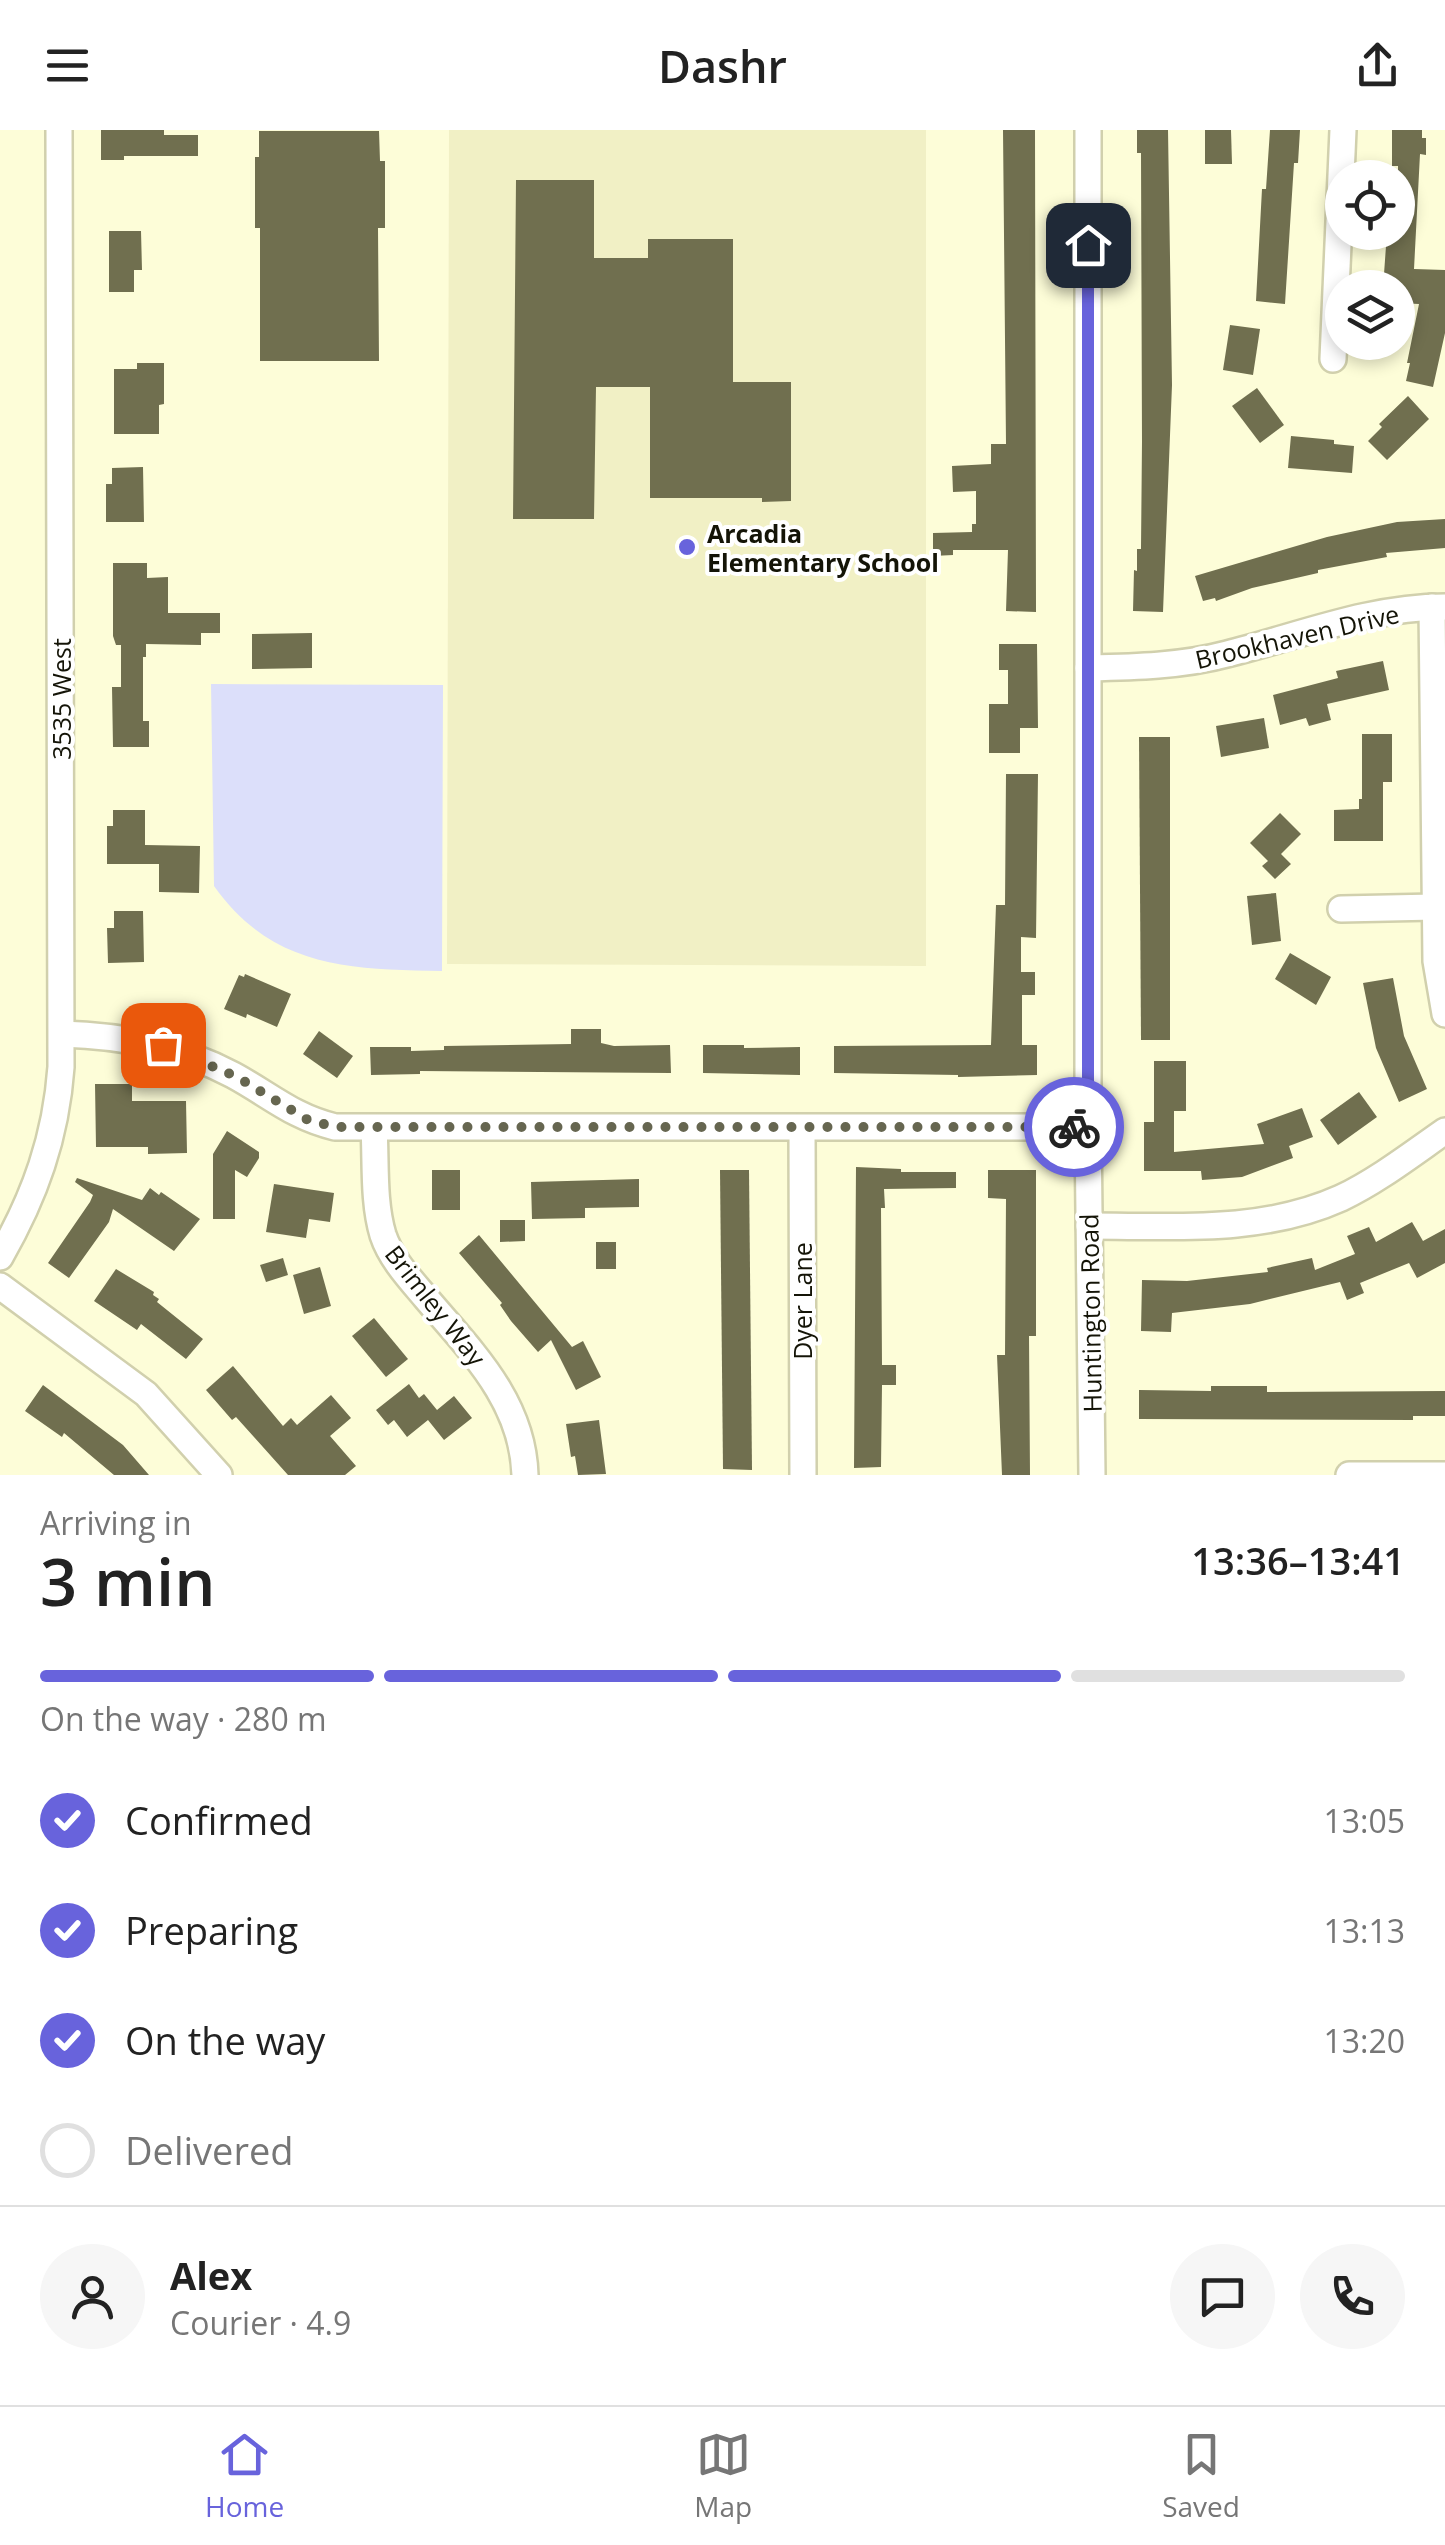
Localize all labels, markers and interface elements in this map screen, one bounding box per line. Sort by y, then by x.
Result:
text: Dashr [658,35,787,96]
icon: menu [40,38,95,93]
icon: share [1350,38,1405,93]
map controls [1325,160,1415,360]
button: locate [1325,160,1415,250]
pin [1046,203,1131,288]
icon: home [1061,218,1116,273]
button: layers [1325,270,1415,360]
place label: Arcadia Elementary School [707,516,939,579]
marker: Arcadia Elementary School [676,536,698,558]
street label: Brookhaven Drive [1192,596,1402,676]
street label: 3535 West [44,638,78,760]
pin [121,1003,206,1088]
icon: bag [136,1018,191,1073]
courier [1024,1077,1124,1177]
icon: bike [1047,1100,1102,1155]
street label: Huntington Road [1071,1213,1109,1413]
street label: Brimley Way [378,1238,494,1373]
street label: Dyer Lane [785,1242,819,1360]
text: Arriving in [40,1501,192,1544]
text: 13:36–13:41 [1191,1534,1405,1586]
text: 3 min [40,1537,215,1625]
text: On the way · 280 m [40,1697,327,1740]
icon: check [40,1793,95,1848]
text: Confirmed [125,1794,313,1846]
text: 13:05 [1323,1799,1405,1842]
icon: check [40,1903,95,1958]
text: Preparing [125,1904,298,1956]
text: 13:13 [1323,1909,1405,1952]
icon: check [40,2013,95,2068]
text: On the way [125,2014,325,2066]
text: 13:20 [1323,2019,1405,2062]
text: Delivered [125,2124,294,2176]
button: person [40,2244,145,2349]
button: chat [1170,2244,1275,2349]
button: phone [1300,2244,1405,2349]
text: Alex [170,2249,252,2301]
text: Courier · 4.9 [170,2301,351,2344]
tab: Home [205,2427,284,2525]
tab: Map [694,2427,752,2525]
tab: Saved [1162,2427,1240,2525]

